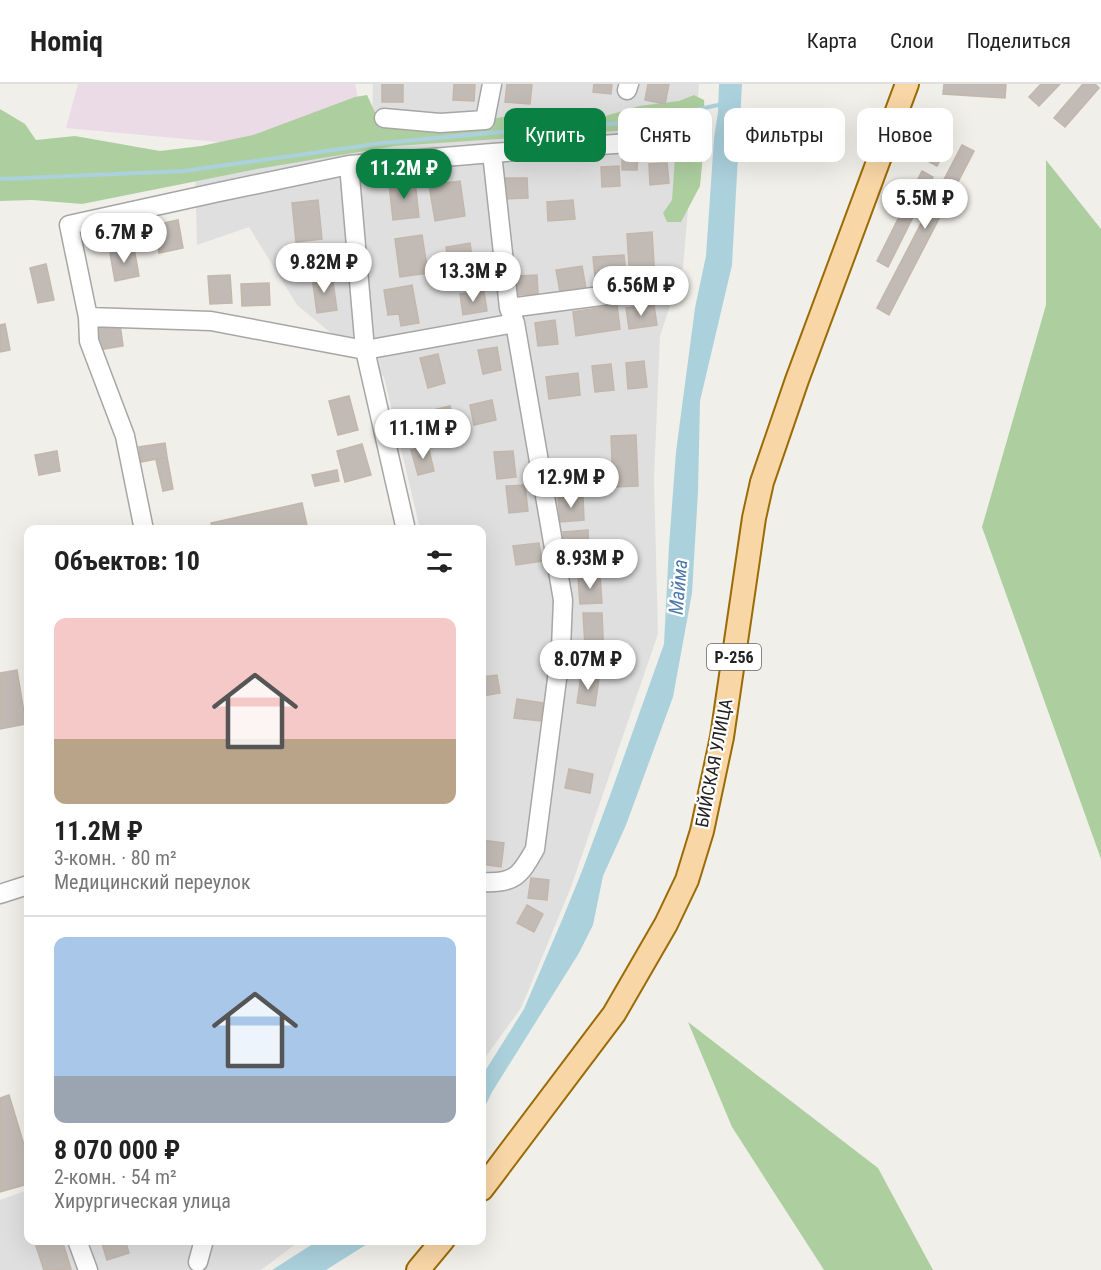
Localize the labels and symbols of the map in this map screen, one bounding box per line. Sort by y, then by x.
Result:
pin: 11.2M ₽ [349,149,459,200]
pin: 5.5M ₽ [876,179,974,230]
pin: 6.7M ₽ [75,213,173,264]
pin: 9.82M ₽ [269,243,379,294]
pin: 13.3M ₽ [418,252,528,303]
pin: 6.56M ₽ [586,266,696,317]
pin: 11.1M ₽ [368,409,478,460]
pin: 12.9M ₽ [516,458,626,509]
pin: 8.93M ₽ [535,539,645,590]
water label: Майма [664,558,692,616]
pin: 8.07M ₽ [533,640,643,691]
road number: Р-256 [707,644,761,670]
street label: БИЙСКАЯ УЛИЦА [691,696,736,829]

